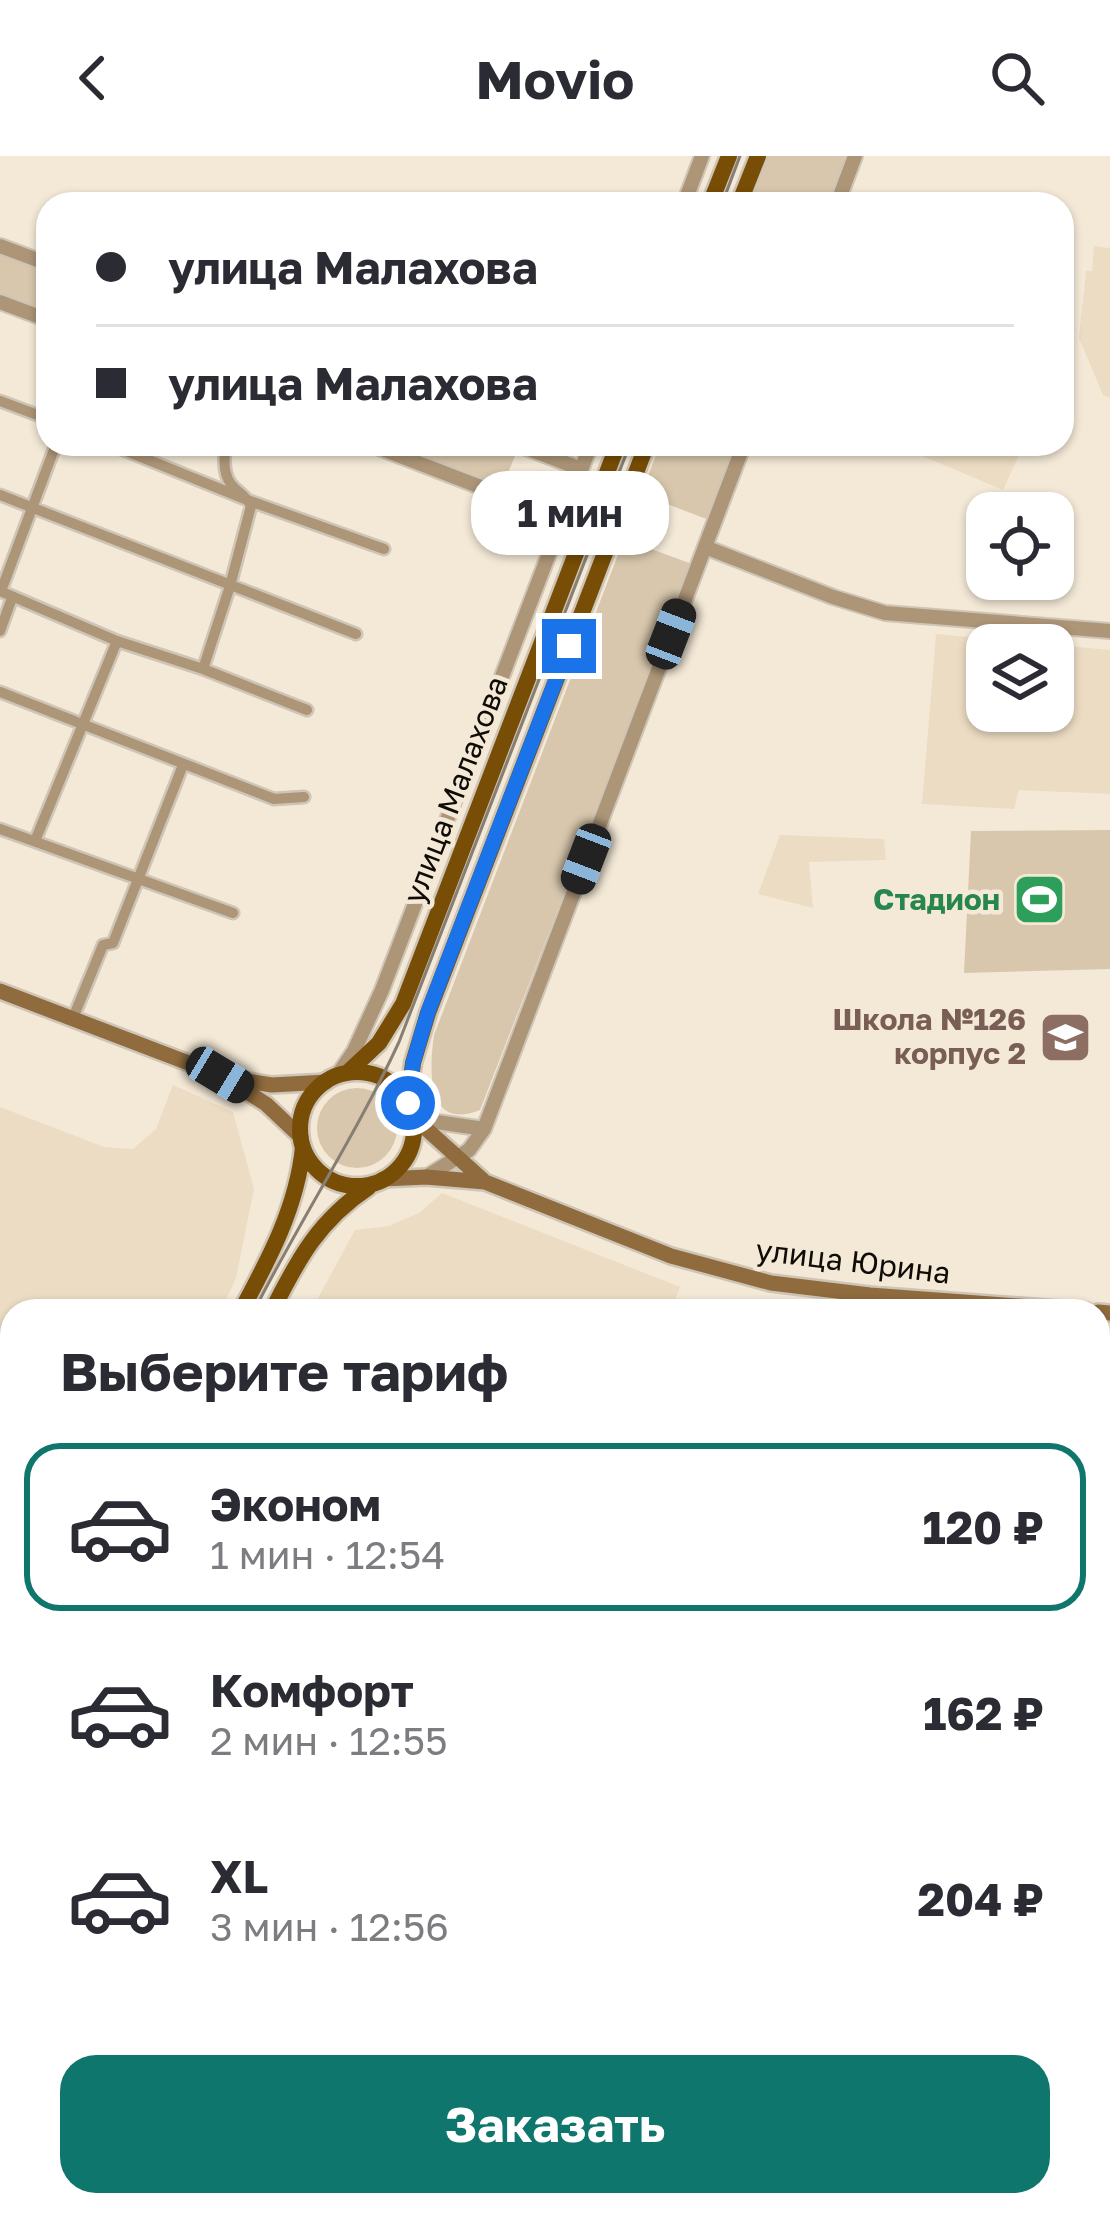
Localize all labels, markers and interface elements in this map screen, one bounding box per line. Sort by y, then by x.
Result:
icon: back [60,45,126,111]
icon: search [984,45,1050,111]
text: Movio [476,46,634,111]
text: улица Малахова [168,240,538,294]
text: улица Малахова [168,356,538,410]
callout: 1 мин [470,472,668,556]
text: 1 мин [517,489,623,536]
map controls [966,492,1074,732]
button: locate [966,492,1074,600]
car [641,594,701,674]
route end [542,619,596,673]
button: layers [966,624,1074,732]
street label: улица Малахова [395,671,515,908]
car [556,819,616,899]
sports icon: Стадион [1011,872,1067,928]
place label: Стадион [873,881,1000,917]
place label: Школа №126 корпус 2 [833,1001,1026,1071]
school or university icon: Школа №126 корпус 2 [1037,1009,1093,1065]
car [180,1041,260,1109]
route start [381,1076,435,1130]
street label: улица Юрина [754,1231,953,1291]
text: Выберите тариф [60,1338,508,1403]
icon: car [66,1473,174,1581]
text: Эконом [210,1477,381,1531]
text: 120 ₽ [922,1500,1044,1554]
text: 1 мин · 12:54 [210,1531,445,1578]
icon: car [66,1659,174,1767]
text: Комфорт [210,1663,414,1717]
text: 162 ₽ [923,1686,1044,1740]
text: 2 мин · 12:55 [210,1717,448,1764]
icon: car [66,1845,174,1953]
text: XL [210,1849,268,1903]
text: 204 ₽ [918,1872,1044,1926]
text: 3 мин · 12:56 [210,1903,449,1950]
button: Заказать [60,2055,1050,2193]

